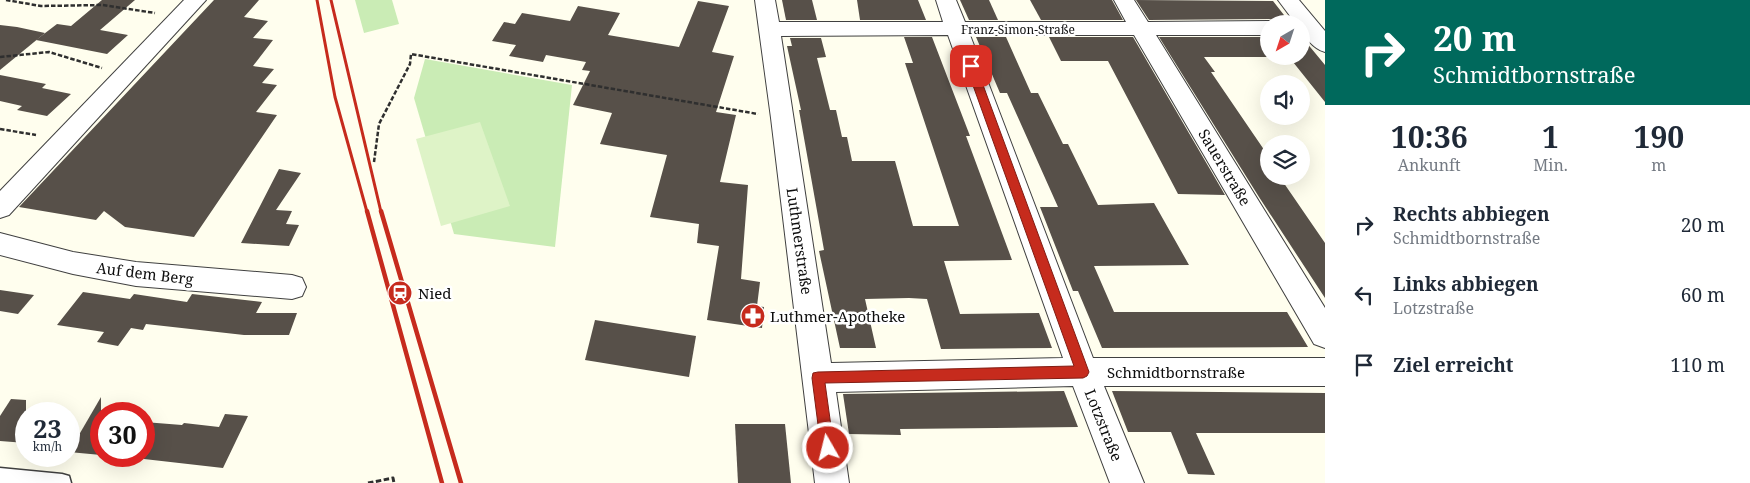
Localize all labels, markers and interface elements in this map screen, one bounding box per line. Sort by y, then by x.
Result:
text: 20 m [1433,14,1516,61]
north arrow [1260,15,1310,65]
map controls [1260,15,1310,185]
icon: right [1350,20,1415,85]
street label: Franz-Simon-Straße [961,21,1075,38]
pin [950,45,992,87]
icon: arrive [957,52,985,80]
text: Schmidtbornstraße [1433,59,1636,89]
button: sound [1260,75,1310,125]
text: 10:36 [1391,116,1468,157]
text: 1 [1542,116,1559,157]
text: 190 [1633,116,1684,157]
street label: Sauerstraße [1194,125,1256,209]
button: layers [1260,135,1310,185]
text: Ankunft [1398,154,1461,176]
text: Min. [1533,154,1568,176]
text: m [1651,154,1666,176]
street label: Luthmerstraße [783,186,817,296]
text: Rechts abbiegen [1393,201,1550,227]
icon: right [1350,211,1378,239]
text: 20 m [1681,212,1725,238]
text: Schmidtbornstraße [1393,227,1540,249]
street label: Auf dem Berg [95,257,195,289]
text: Links abbiegen [1393,271,1539,297]
station icon: Nied [387,280,413,306]
icon: left [1350,281,1378,309]
text: 60 m [1681,282,1725,308]
place label: Nied [418,283,451,303]
text: Lotzstraße [1393,297,1474,319]
pharmacy icon: Luthmer-Apotheke [740,303,766,329]
place label: Luthmer-Apotheke [770,306,905,326]
icon: arrive [1350,351,1378,379]
text: Ziel erreicht [1393,352,1514,378]
text: 110 m [1670,352,1725,378]
street label: Schmidtbornstraße [1107,362,1245,382]
street label: Lotzstraße [1081,386,1127,464]
speed limit sign: 30 [90,402,155,467]
text: 23 [33,411,62,445]
position arrow [801,421,853,473]
text: km/h [33,438,62,455]

